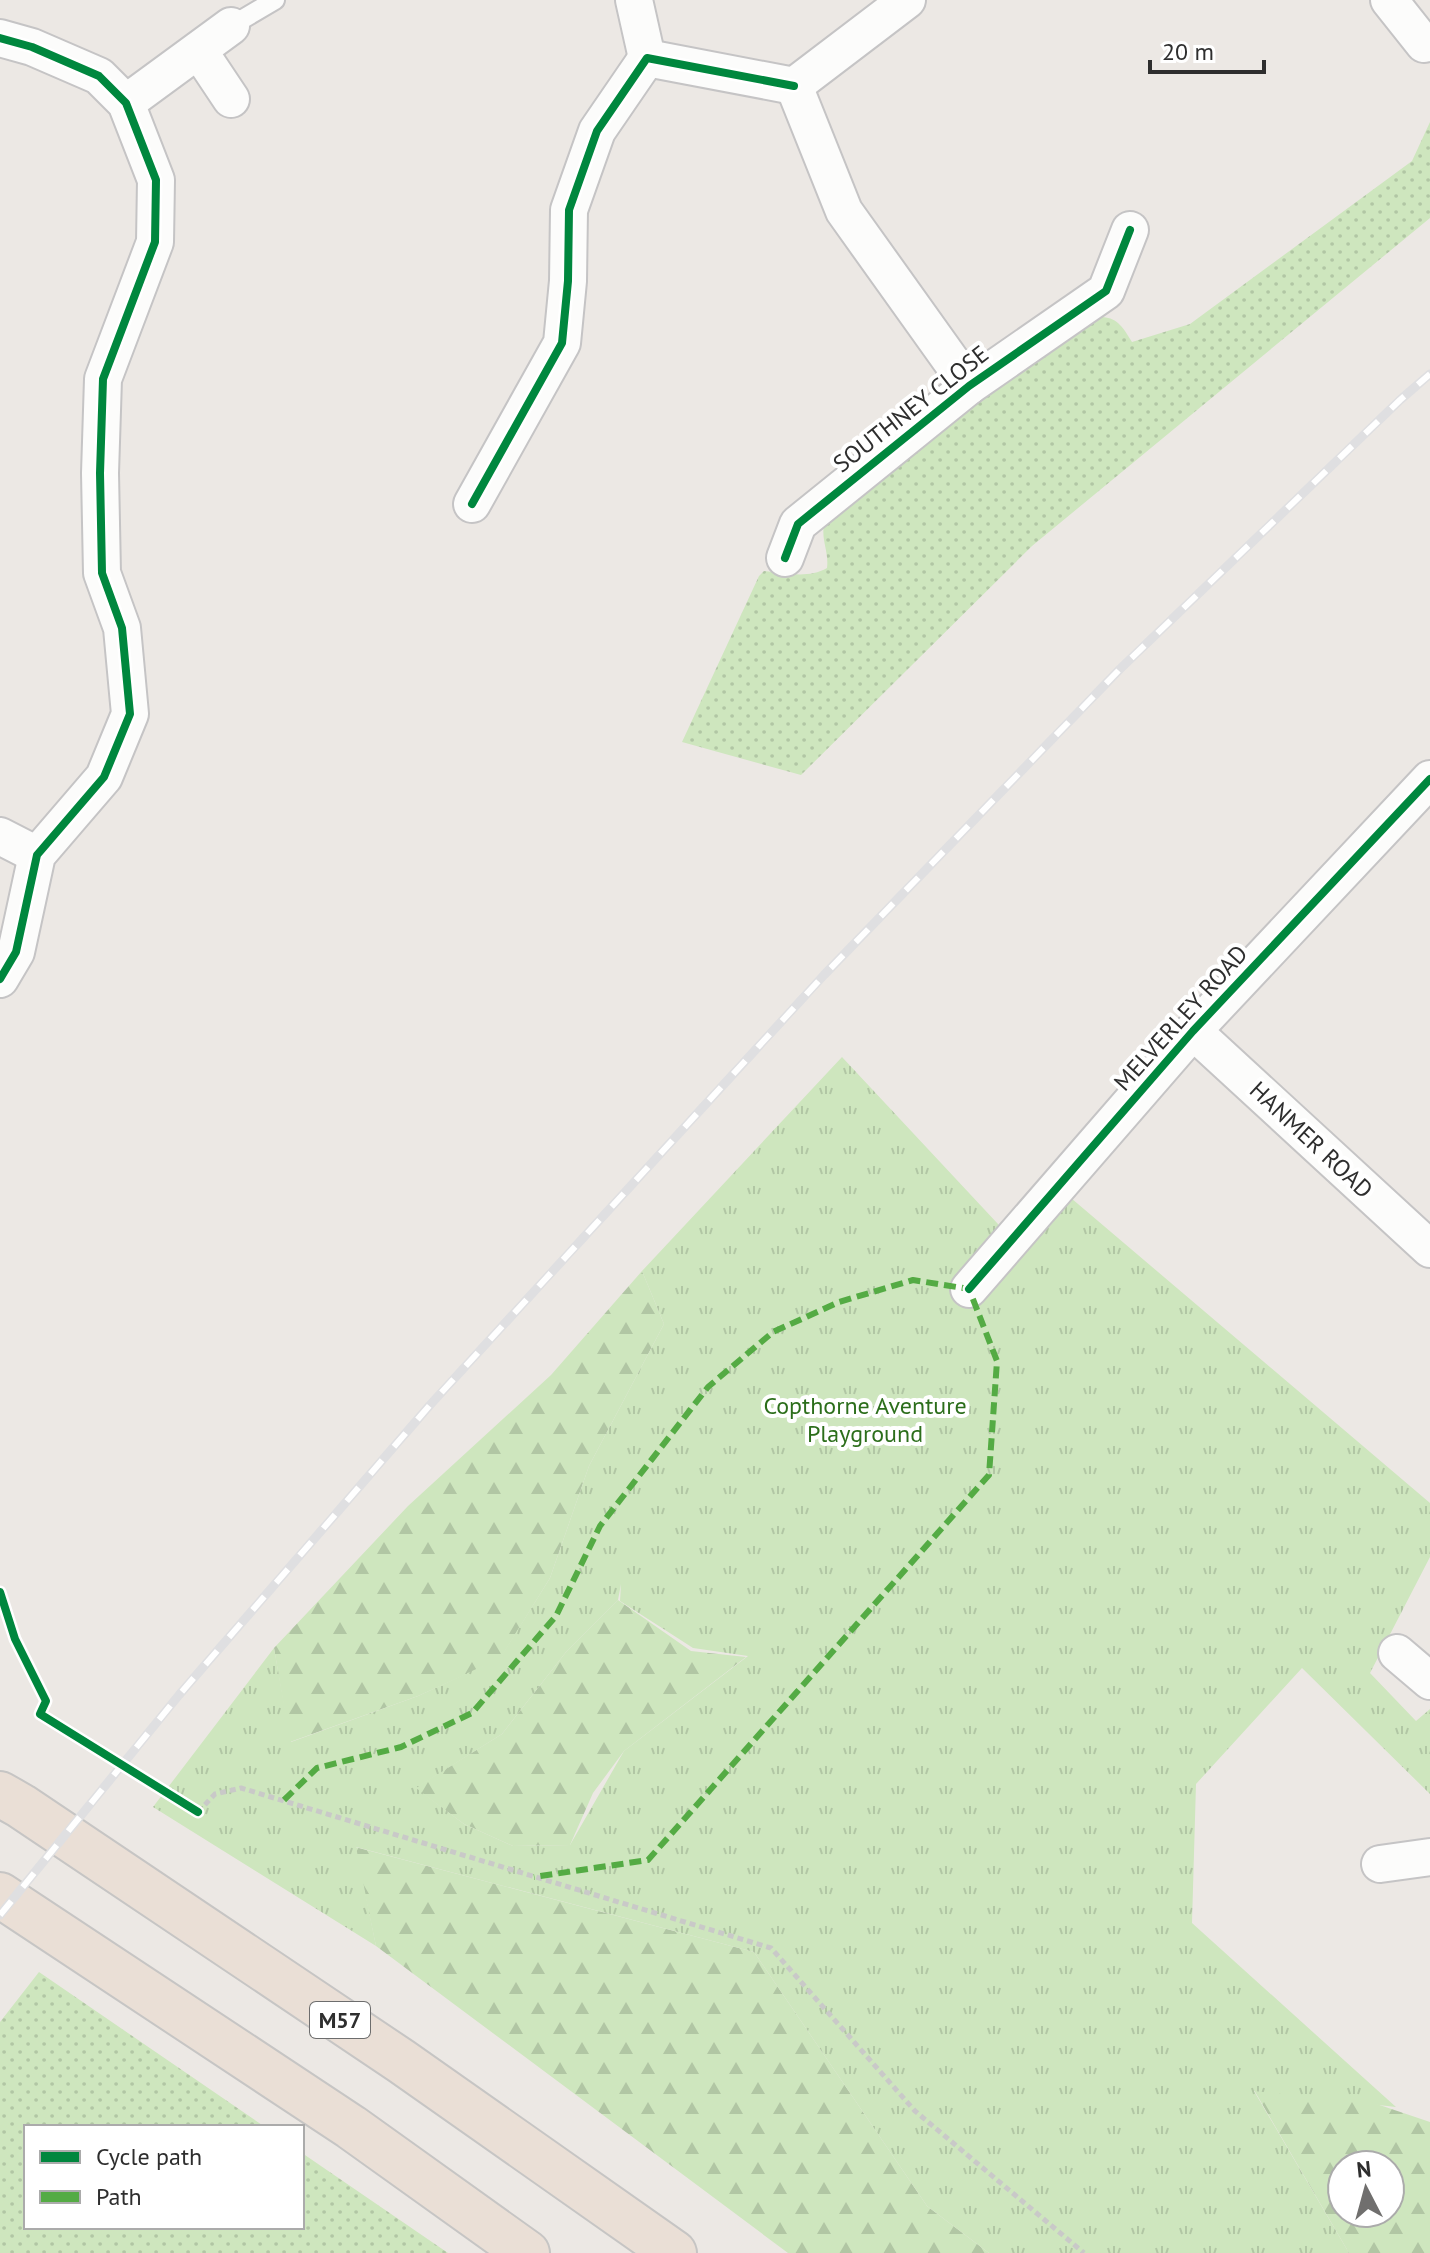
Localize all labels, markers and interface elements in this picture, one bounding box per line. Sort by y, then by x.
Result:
scale bar [1150,24,1264,74]
text: 20 m [1162,36,1214,67]
street label: SOUTHNEY CLOSE [827,338,995,479]
street label: MELVERLEY ROAD [1107,938,1254,1097]
street label: HANMER ROAD [1243,1075,1380,1205]
park label: Copthorne Aventure Playground [763,1390,967,1449]
road number: M57 [310,2002,370,2038]
legend [24,2125,304,2229]
text: Cycle path [96,2141,202,2172]
north arrow [1326,2149,1406,2229]
text: N [1355,2154,1373,2184]
text: Path [96,2181,142,2212]

